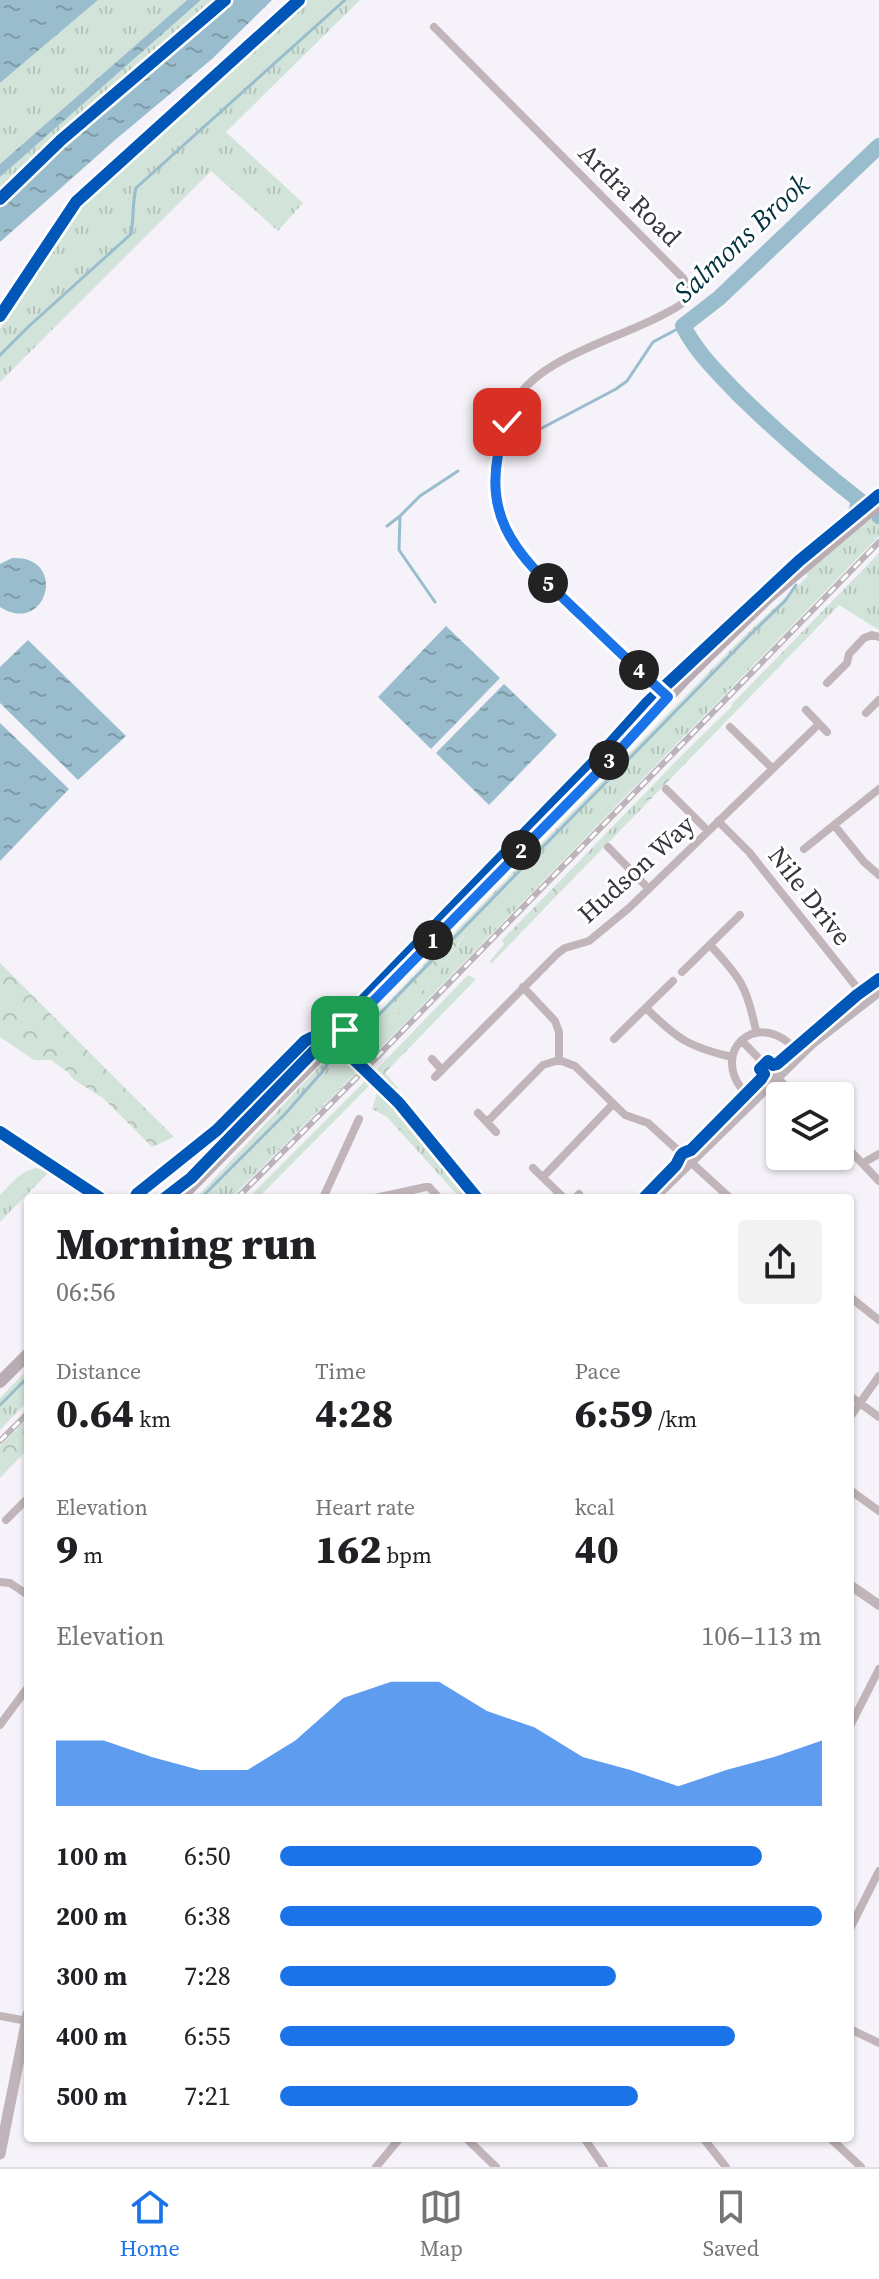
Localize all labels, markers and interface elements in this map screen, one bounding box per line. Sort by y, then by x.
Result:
street label: Ardra Road [571,136,689,254]
water label: Salmons Brook [665,165,818,311]
pin [473,388,541,456]
icon: check [485,400,529,444]
pin: 5 [528,563,568,603]
text: 5 [542,568,554,598]
pin: 4 [619,650,659,690]
text: 4 [633,655,645,685]
pin: 3 [589,740,629,780]
text: 3 [603,745,615,775]
street label: Hudson Way [570,806,703,931]
pin: 2 [501,830,541,870]
text: 2 [515,835,527,865]
street label: Nile Drive [760,839,860,953]
pin: 1 [413,920,453,960]
text: 1 [427,925,439,955]
pin [311,996,379,1064]
icon: arrive [323,1008,367,1052]
map controls [766,1082,854,1170]
button: layers [766,1082,854,1170]
text: Morning run [56,1213,317,1274]
button: share [738,1220,822,1304]
text: 06:56 [56,1274,116,1310]
text: Distance [56,1356,141,1386]
text: Time [315,1356,366,1386]
text: Pace [575,1356,621,1386]
text: 0.64 [56,1386,134,1440]
text: 4:28 [315,1386,393,1440]
text: 6:59 [575,1386,653,1440]
text: km [134,1404,171,1434]
text: /km [653,1404,697,1434]
text: Elevation [56,1492,148,1522]
text: Heart rate [315,1492,415,1522]
text: kcal [575,1492,615,1522]
text: 9 [56,1522,78,1576]
text: 162 [315,1522,381,1576]
text: 40 [575,1522,619,1576]
text: m [78,1540,103,1570]
text: bpm [381,1540,432,1570]
text: Elevation [56,1618,165,1654]
text: 106–113 m [701,1618,822,1654]
text: 100 m [56,1838,127,1874]
text: 6:50 [184,1838,231,1874]
text: 200 m [56,1898,127,1934]
text: 6:38 [184,1898,231,1934]
text: 300 m [56,1958,127,1994]
text: 7:28 [184,1958,231,1994]
text: 400 m [56,2018,127,2054]
text: 6:55 [184,2018,231,2054]
text: 500 m [56,2078,127,2114]
text: 7:21 [184,2078,231,2114]
tab: Home [120,2185,180,2263]
tab: Map [419,2185,463,2263]
tab: Saved [703,2185,759,2263]

